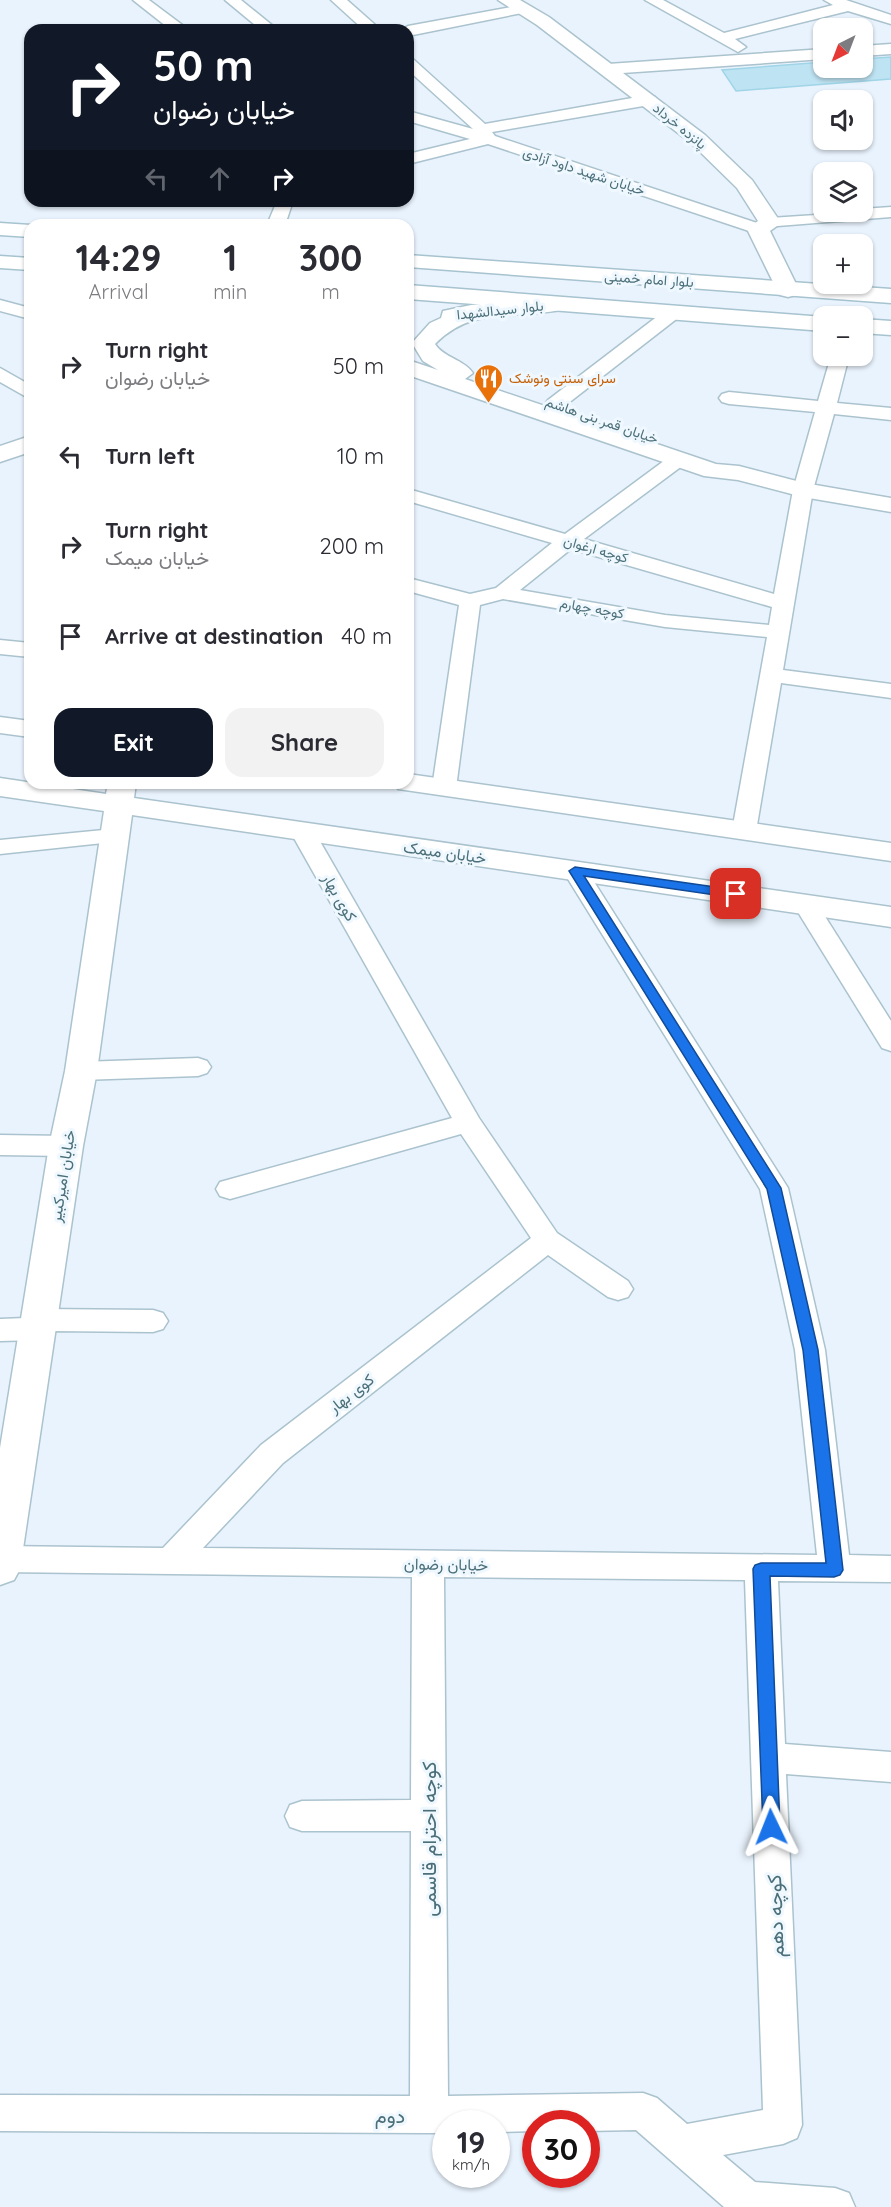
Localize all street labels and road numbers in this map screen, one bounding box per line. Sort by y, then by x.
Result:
street label: پانزده خرداد [649,99,710,154]
street label: خیابان شهید داود آزادی [521,143,647,199]
street label: بلوار امام خمینی [604,267,694,291]
street label: بلوار سیدالشهدا [456,297,544,323]
street label: خیابان قمر بنی هاشم [543,392,661,448]
street label: کوچه ارغوان [561,531,630,568]
street label: کوچه چهارم [558,593,626,623]
street label: خیابان میمک [402,836,488,868]
street label: کوی بهار [317,869,362,925]
street label: خیابان امیرکبیر [45,1128,80,1225]
street label: کوی بهار [323,1369,378,1418]
street label: خیابان رضوان [404,1553,488,1576]
street label: کوچه احترام قاسمی [416,1761,443,1917]
street label: کوچه دهم [761,1874,791,1958]
street label: دوم [375,2103,405,2129]

